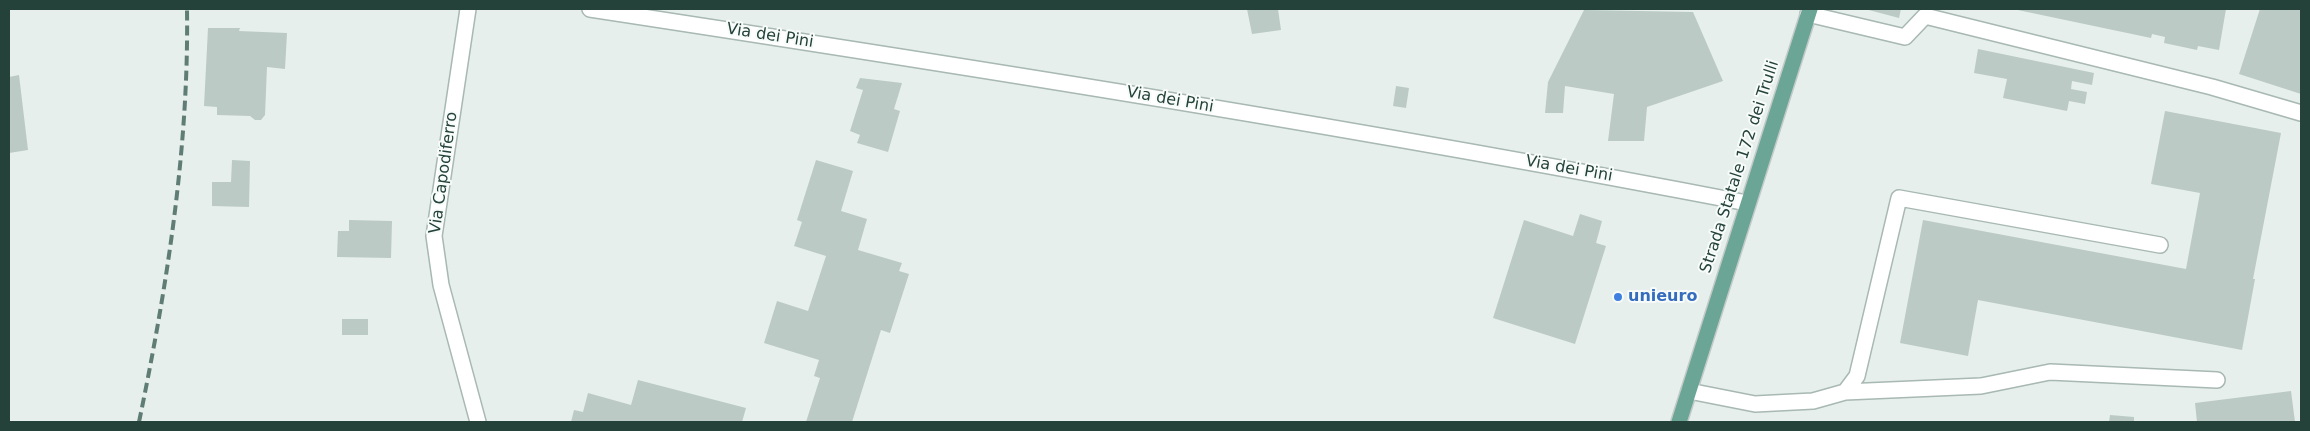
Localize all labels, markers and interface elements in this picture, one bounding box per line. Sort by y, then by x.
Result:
street label: Via dei Pini [725,20,815,52]
street label: Strada Statale 172 dei Trulli [1697,58,1783,276]
street label: Via dei Pini [1125,83,1215,117]
street label: Via Capodiferro [426,111,462,235]
street label: Via dei Pini [1524,152,1614,186]
place label: unieuro [1628,287,1697,307]
marker: unieuro [1612,291,1624,303]

